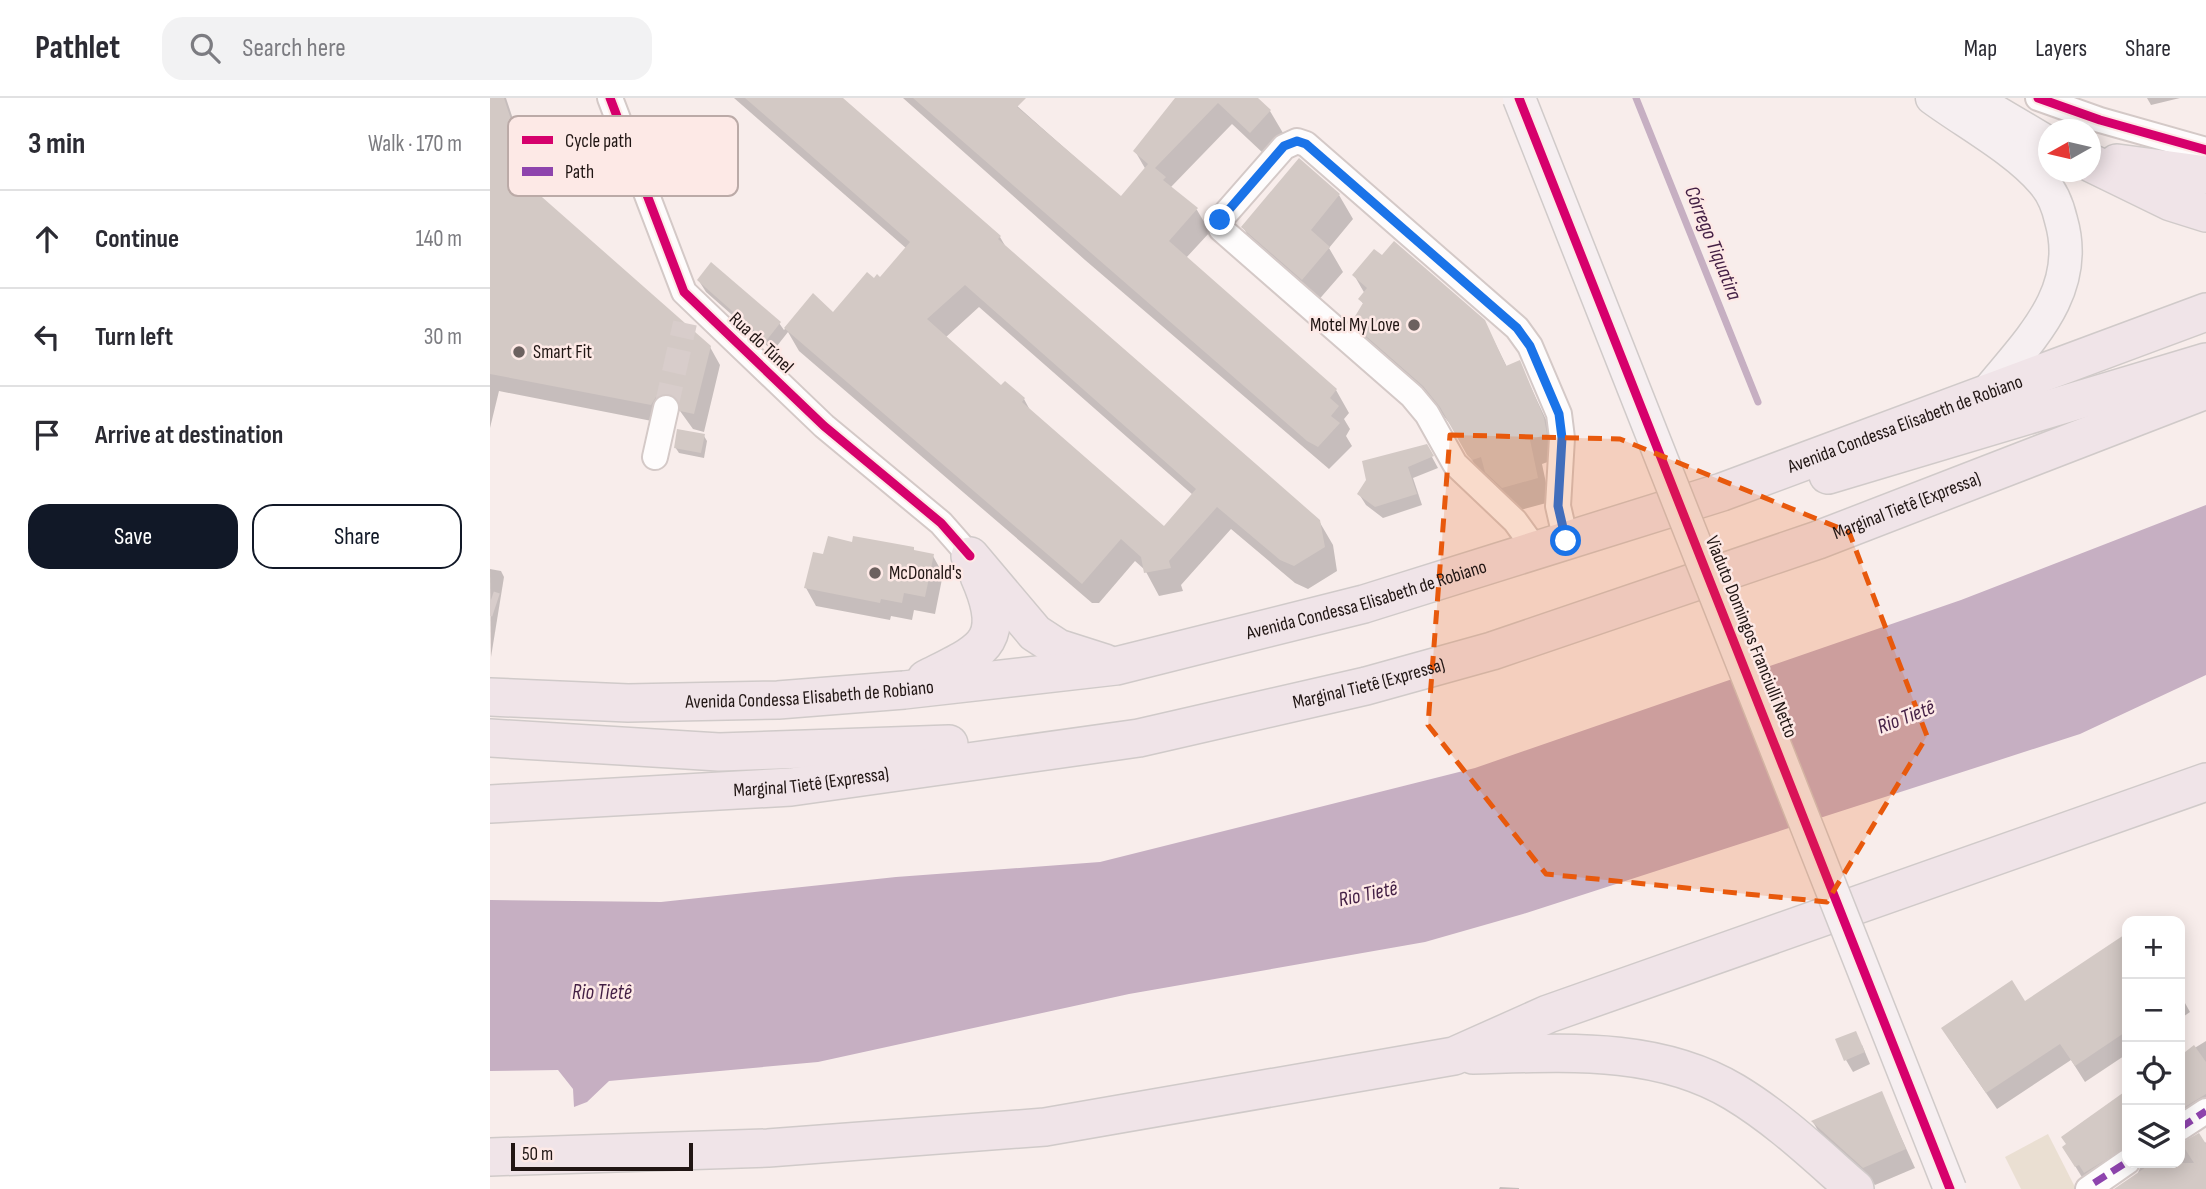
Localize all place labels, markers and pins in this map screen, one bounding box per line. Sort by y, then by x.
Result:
place label: Motel My Love [1310,314,1400,337]
marker: Motel My Love [1406,317,1422,333]
place label: Smart Fit [533,341,592,364]
marker: Smart Fit [511,344,527,360]
place label: McDonald's [889,562,962,585]
marker: McDonald's [867,565,883,581]

